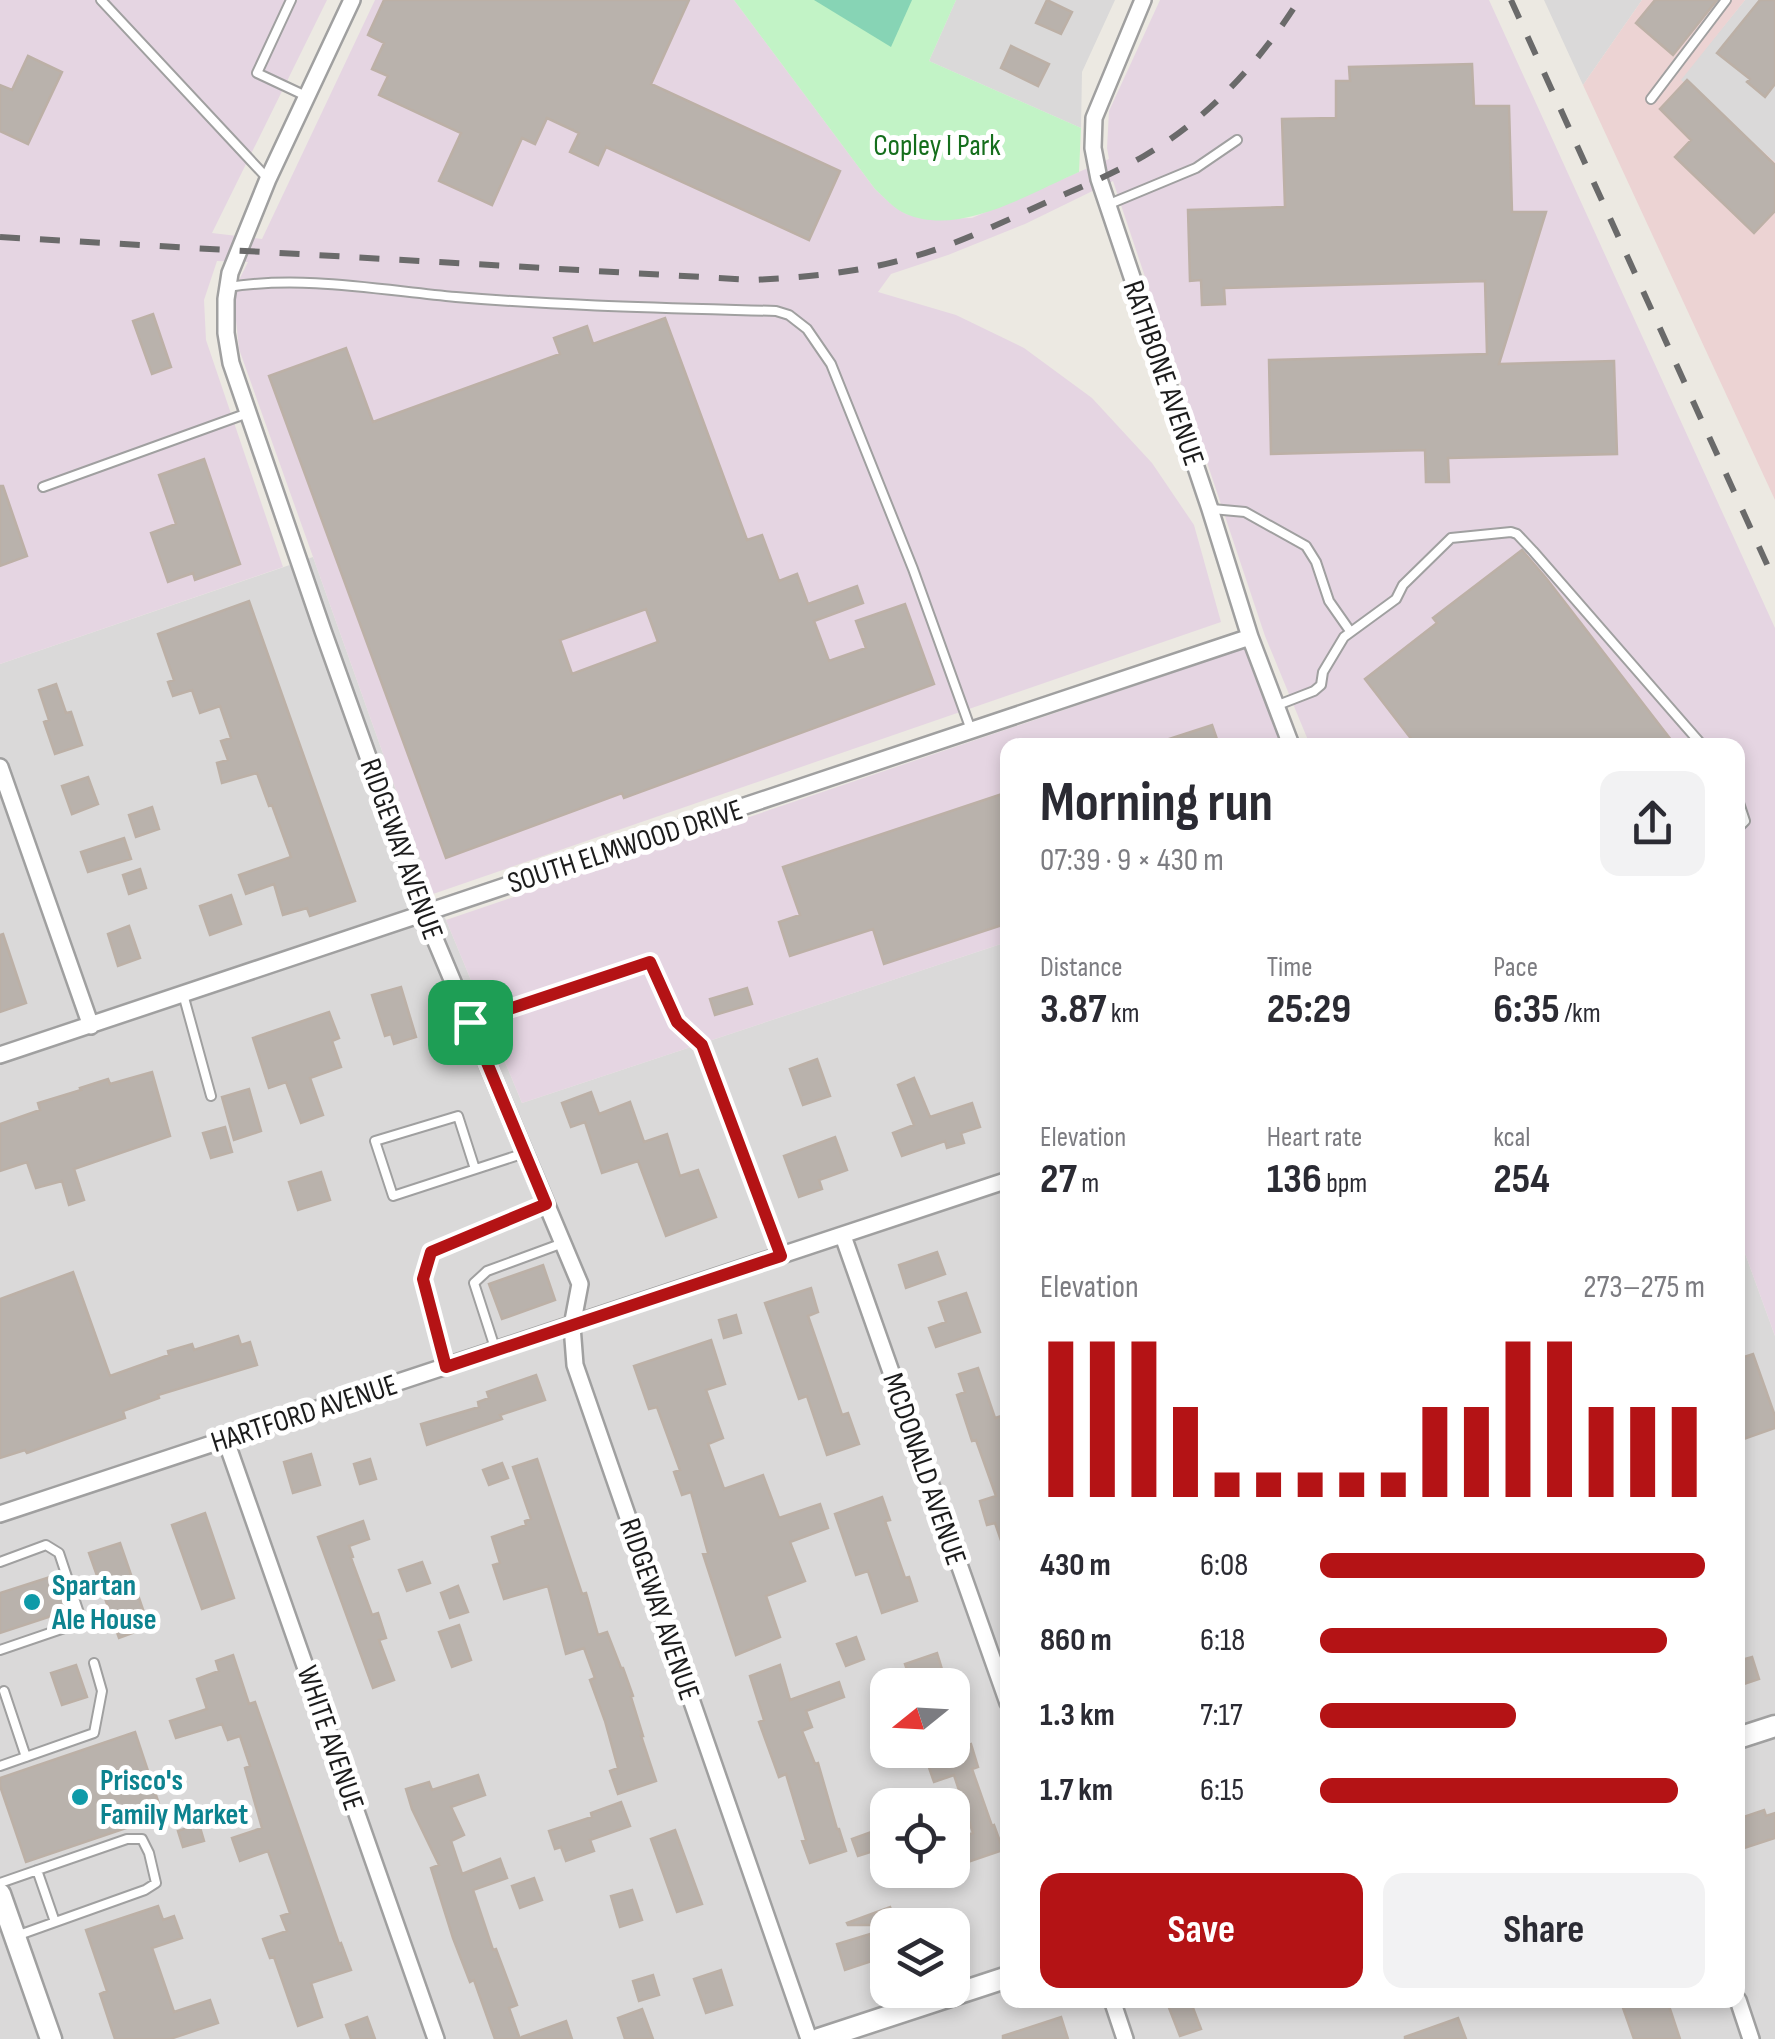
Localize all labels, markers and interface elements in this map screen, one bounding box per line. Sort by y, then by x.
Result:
park label: Copley I Park [873,128,1001,164]
street label: RATHBONE AVENUE [1115,276,1212,471]
street label: RIDGEWAY AVENUE [352,754,450,945]
text: Morning run [1040,770,1273,837]
button: share [1600,771,1705,876]
street label: SOUTH ELMWOOD DRIVE [503,792,747,902]
text: 07:39 · 9 × 430 m [1040,841,1224,880]
text: Distance [1040,951,1123,984]
text: Time [1267,951,1312,984]
text: Pace [1493,951,1538,984]
pin [428,980,513,1065]
text: 3.87 [1040,984,1106,1035]
text: 25:29 [1267,984,1351,1035]
text: 6:35 [1493,984,1560,1035]
icon: arrive [443,995,498,1050]
text: km [1106,997,1139,1030]
text: /km [1560,997,1601,1030]
text: Elevation [1040,1121,1126,1154]
text: Heart rate [1267,1121,1362,1154]
text: kcal [1493,1121,1530,1154]
text: 27 [1040,1154,1077,1205]
text: 136 [1267,1154,1322,1205]
text: 254 [1493,1154,1550,1205]
text: m [1077,1167,1099,1200]
text: bpm [1322,1167,1367,1200]
text: Elevation [1040,1268,1139,1307]
text: 273–275 m [1583,1268,1705,1307]
street label: HARTFORD AVENUE [207,1367,402,1461]
street label: MCDONALD AVENUE [874,1368,974,1570]
street label: RIDGEWAY AVENUE [611,1514,707,1705]
text: 430 m [1040,1546,1111,1585]
text: 6:08 [1200,1546,1248,1585]
place label: Spartan Ale House [51,1568,157,1638]
marker: Spartan Ale House [21,1591,43,1613]
text: 860 m [1040,1621,1112,1660]
text: 6:18 [1200,1621,1245,1660]
street label: WHITE AVENUE [289,1661,372,1815]
north arrow [870,1668,970,1768]
map controls [870,1668,970,2008]
text: 1.3 km [1040,1696,1115,1735]
text: 7:17 [1200,1696,1243,1735]
place label: Prisco's Family Market [100,1763,248,1833]
text: 1.7 km [1040,1771,1113,1810]
text: 6:15 [1200,1771,1244,1810]
marker: Prisco's Family Market [69,1786,91,1808]
button: locate [870,1788,970,1888]
button: Save [1040,1873,1363,1988]
button: Share [1383,1873,1705,1988]
button: layers [870,1908,970,2008]

